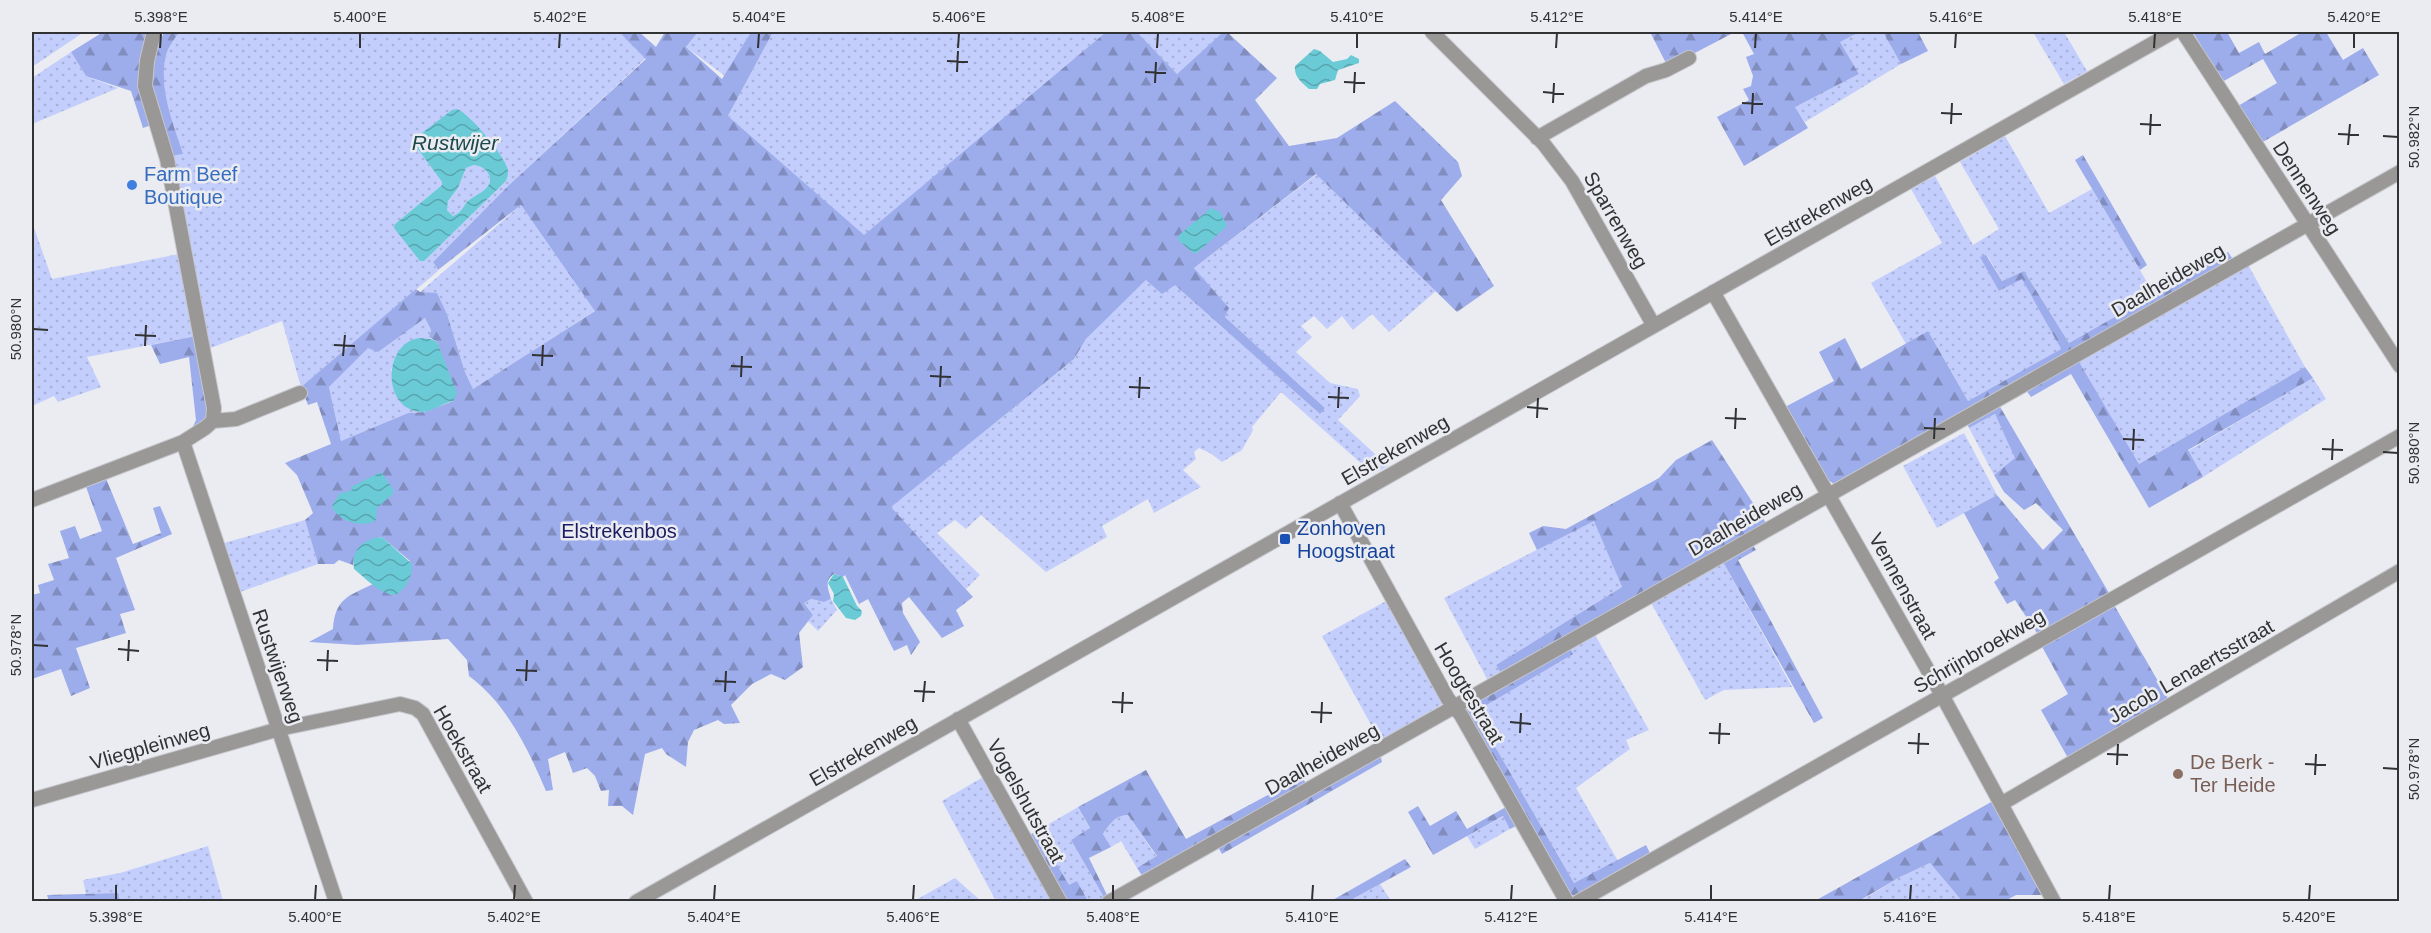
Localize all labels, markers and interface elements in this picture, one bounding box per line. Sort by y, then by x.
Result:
text: 5.398°E [134,8,188,25]
text: 5.400°E [333,8,387,25]
text: 5.402°E [533,8,587,25]
text: 5.404°E [732,8,786,25]
text: 5.406°E [932,8,986,25]
text: 5.408°E [1131,8,1185,25]
text: 5.410°E [1330,8,1384,25]
text: 5.412°E [1530,8,1584,25]
text: 5.414°E [1729,8,1783,25]
text: 5.416°E [1929,8,1983,25]
text: 5.418°E [2128,8,2182,25]
text: 5.420°E [2327,8,2381,25]
text: 50.982°N [2405,106,2422,168]
water label: Rustwijer [412,131,499,154]
street label: Dennenweg [2269,137,2345,239]
place label: Farm Beef Boutique [144,163,238,208]
street label: Sparrenweg [1580,168,1652,272]
street label: Elstrekenweg [1761,171,1875,251]
marker: Farm Beef Boutique [125,178,139,192]
street label: Daalheideweg [2108,239,2228,321]
text: 50.980°N [7,298,24,360]
street label: Elstrekenweg [1338,410,1452,490]
text: 50.980°N [2405,422,2422,484]
street label: Daalheideweg [1685,478,1805,560]
place label: Zonhoven Hoogstraat [1297,517,1395,562]
park label: Elstrekenbos [561,520,677,542]
street label: Vennenstraat [1865,529,1941,643]
marker: Zonhoven Hoogstraat [1278,532,1292,546]
street label: Schrijnbroekweg [1909,605,2049,697]
street label: Rustwijerweg [248,606,308,726]
text: 50.978°N [7,614,24,676]
street label: Jacob Lenaertsstraat [2105,615,2278,727]
street label: Hoogtestraat [1430,638,1508,748]
street label: Hoekstraat [429,702,497,797]
street label: Elstrekenweg [806,711,920,791]
street label: Vliegpleinweg [88,718,212,774]
street label: Daalheideweg [1261,719,1383,799]
street label: Vogelshutstraat [983,735,1069,867]
text: 50.978°N [2405,738,2422,800]
place label: De Berk - Ter Heide [2190,751,2276,796]
marker: De Berk - Ter Heide [2171,767,2185,781]
text: 5.398°E [89,908,143,925]
text: 5.400°E [288,908,342,925]
text: 5.402°E [487,908,541,925]
text: 5.404°E [687,908,741,925]
text: 5.406°E [886,908,940,925]
text: 5.408°E [1086,908,1140,925]
text: 5.410°E [1285,908,1339,925]
text: 5.412°E [1484,908,1538,925]
text: 5.414°E [1684,908,1738,925]
text: 5.416°E [1883,908,1937,925]
text: 5.418°E [2082,908,2136,925]
text: 5.420°E [2282,908,2336,925]

